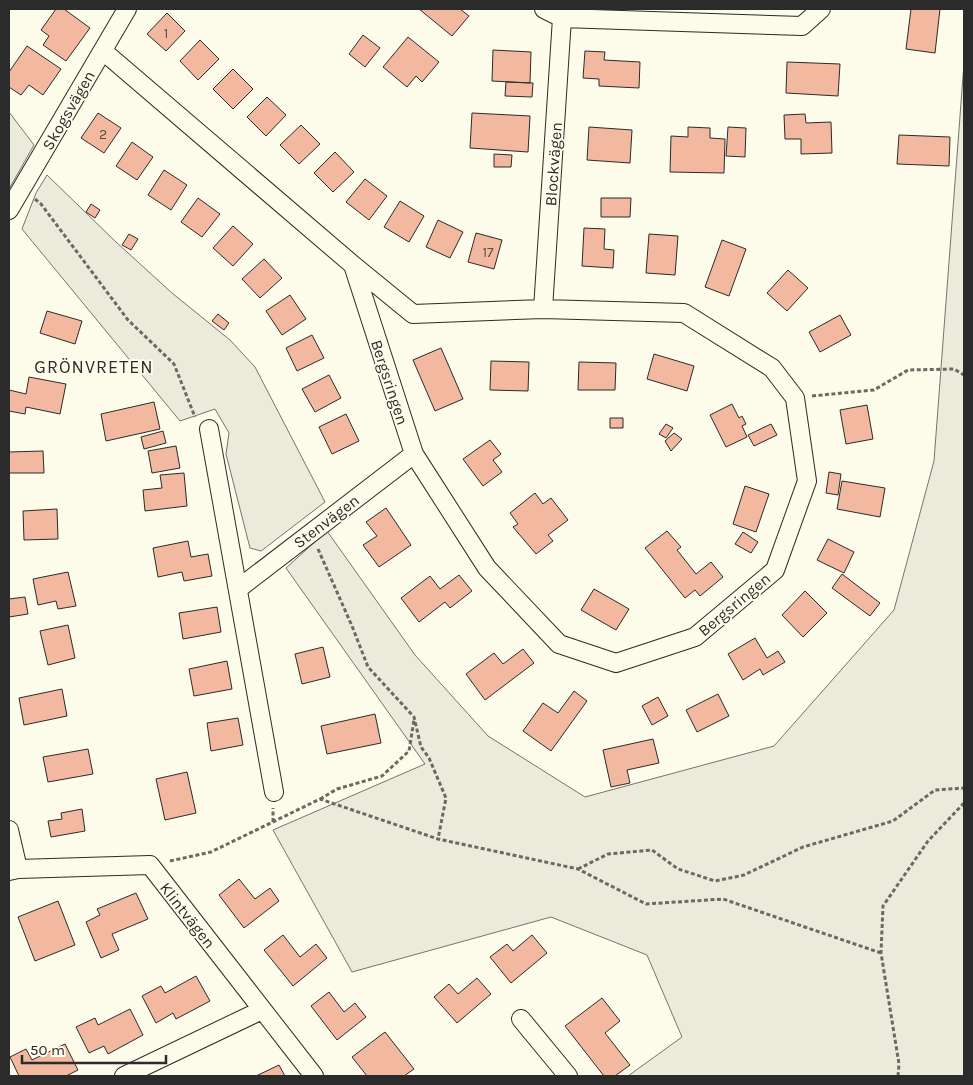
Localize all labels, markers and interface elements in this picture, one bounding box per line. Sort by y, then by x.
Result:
house number: 1 [164,25,168,42]
street label: Skogsvägen [38,67,99,153]
street label: Blockvägen [541,121,566,207]
house number: 2 [99,126,107,143]
house number: 17 [482,244,494,261]
street label: Bergsringen [367,337,412,427]
district label: GRÖNVRETEN [34,356,154,378]
street label: Stenvägen [290,491,363,552]
street label: Bergsringen [694,569,774,640]
street label: Klintvägen [156,879,219,952]
scale bar [22,1032,166,1064]
text: 50 m [30,1041,65,1059]

